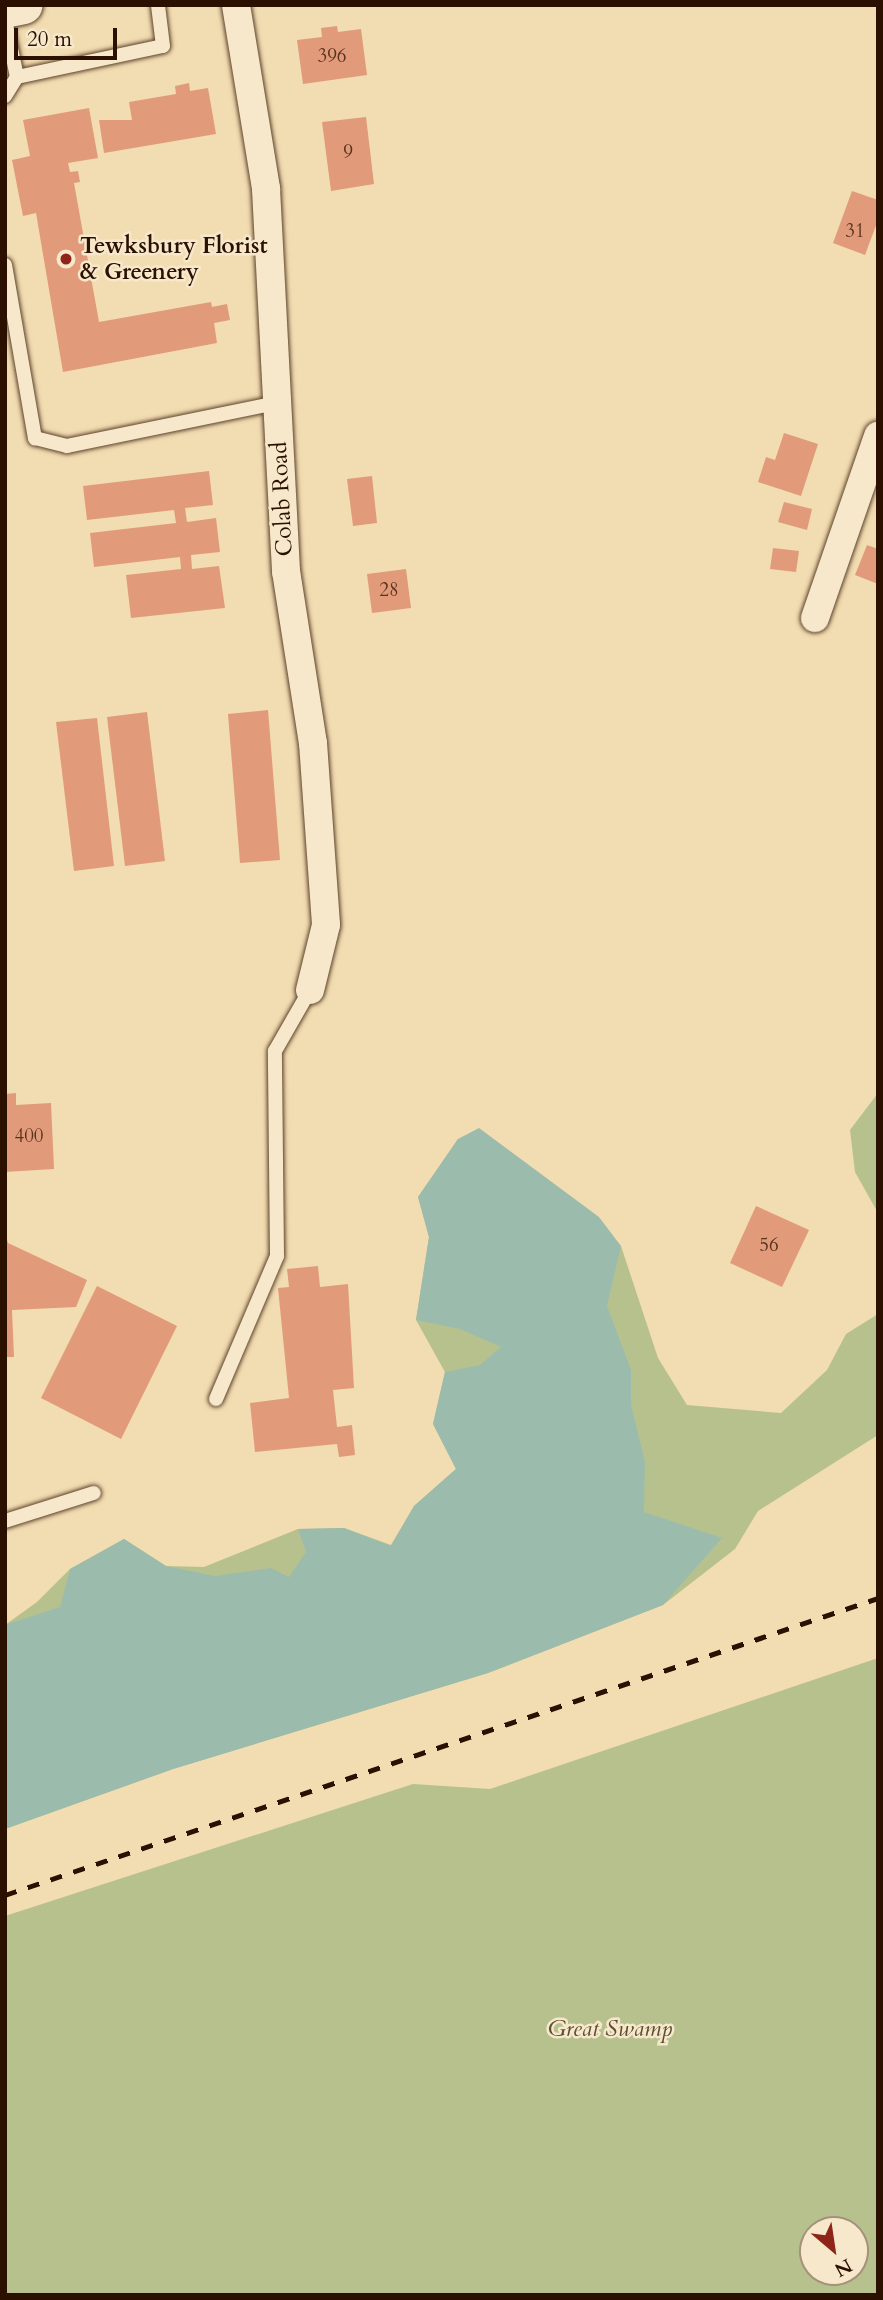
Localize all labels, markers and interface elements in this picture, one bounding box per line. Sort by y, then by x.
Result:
scale bar [18,14,121,58]
text: 20 m [27,25,72,54]
house number: 396 [317,46,347,68]
house number: 9 [343,142,353,164]
house number: 31 [845,221,865,243]
place label: Tewksbury Florist & Greenery [80,232,268,286]
marker: Tewksbury Florist & Greenery [58,251,74,267]
street label: Colab Road [265,441,299,557]
house number: 28 [379,580,399,602]
house number: 400 [14,1126,44,1148]
house number: 56 [759,1235,779,1257]
park label: Great Swamp [548,2015,672,2043]
north arrow [799,2216,869,2286]
text: N [830,2252,857,2283]

